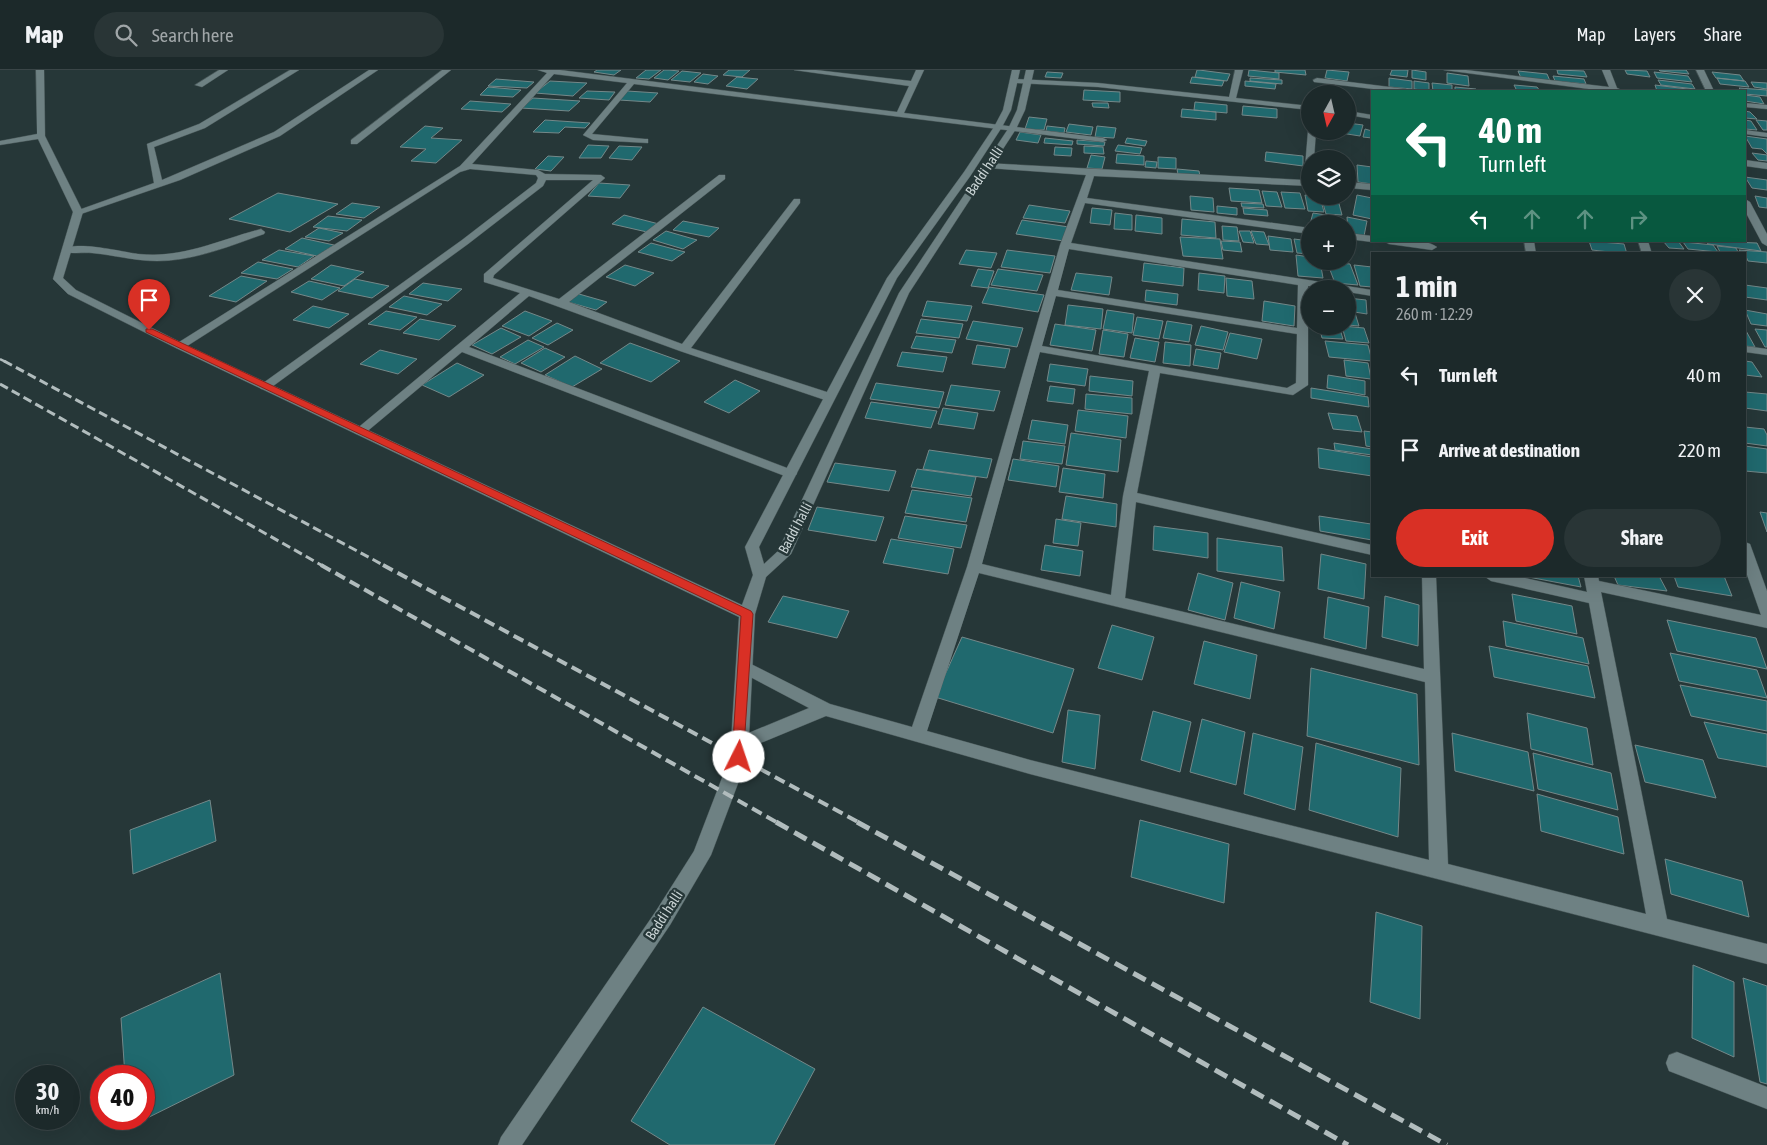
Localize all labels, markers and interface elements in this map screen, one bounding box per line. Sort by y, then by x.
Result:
search box [94,12,444,57]
text: Map [25,21,64,48]
icon: search [112,21,140,49]
text: Search here [152,24,234,46]
text: Map [1576,24,1605,45]
text: Layers [1633,24,1676,45]
text: Share [1704,24,1742,45]
north arrow [1301,85,1356,140]
map controls [1301,85,1356,335]
icon: left [1396,110,1461,175]
text: 40 m [1479,110,1542,150]
street label: Baddi halli [962,144,1006,198]
button: layers [1301,150,1356,205]
text: Turn left [1479,151,1546,177]
icon: left [1465,205,1493,233]
icon: ahead [1518,205,1546,233]
icon: ahead [1571,205,1599,233]
icon: right [1624,205,1652,233]
button: + [1301,215,1356,270]
text: 1 min [1396,269,1457,303]
button: close [1669,269,1721,321]
pin [128,279,170,330]
button: − [1301,280,1356,335]
icon: arrive [135,286,163,314]
text: 260 m · 12:29 [1396,305,1473,323]
icon: left [1396,361,1424,389]
text: Turn left [1439,364,1497,386]
text: 40 m [1687,364,1721,386]
icon: arrive [1396,436,1424,464]
text: Arrive at destination [1439,439,1580,461]
text: 220 m [1678,439,1721,461]
street label: Baddi halli [775,500,815,556]
button: Exit [1396,509,1554,567]
button: Share [1564,509,1721,567]
position arrow [712,730,764,782]
street label: Baddi halli [642,887,686,943]
speed limit sign: 40 [90,1065,155,1130]
text: 30 [36,1077,59,1105]
text: km/h [36,1103,59,1117]

